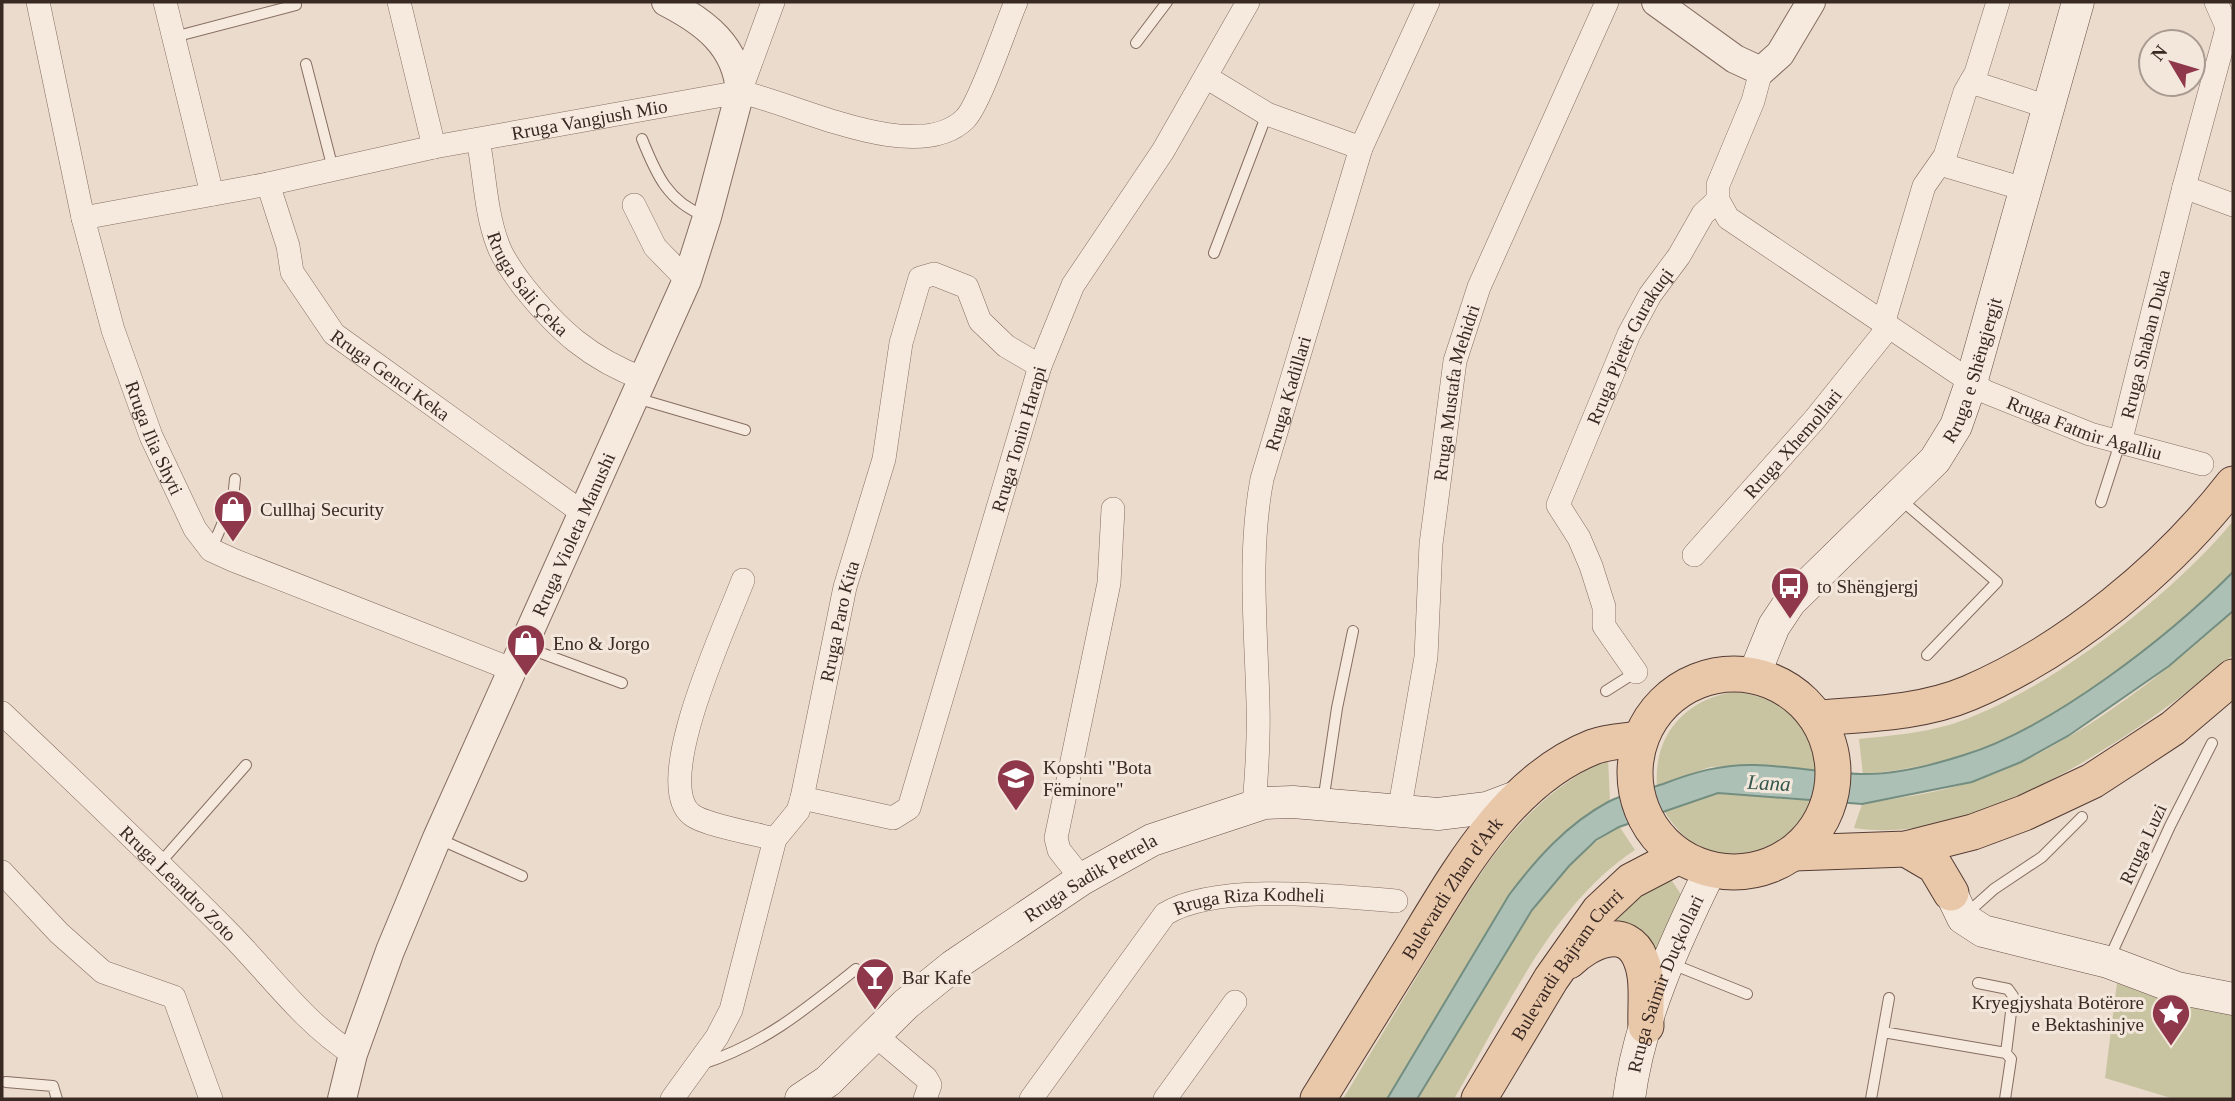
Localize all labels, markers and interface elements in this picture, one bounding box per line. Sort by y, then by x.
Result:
north arrow [2137,28,2207,98]
text: N [2146,41,2172,65]
street label: Rruga Vangjush Mio [510,95,669,143]
street label: Rruga Sali Çeka [484,229,573,340]
street label: Rruga Pjetër Gurakuqi [1582,264,1677,427]
street label: Rruga Shaban Duka [2116,267,2174,421]
street label: Rruga e Shëngjergjt [1938,294,2005,446]
street label: Rruga Mustafa Mehidri [1429,302,1483,482]
street label: Rruga Genci Keka [327,325,455,425]
street label: Rruga Kadillari [1261,334,1315,453]
street label: Rruga Tonin Harapi [987,363,1050,514]
street label: Rruga Ilia Shyti [122,378,188,498]
street label: Rruga Xhemollari [1739,384,1846,502]
street label: Rruga Fatmir Agalliu [2004,391,2165,463]
street label: Rruga Violeta Manushi [527,449,619,619]
shop icon: Cullhaj Security [212,488,254,543]
place label: Cullhaj Security [260,499,385,520]
street label: Rruga Paro Kita [815,558,863,684]
bus stop icon: to Shëngjergj [1769,565,1811,620]
place label: to Shëngjergj [1817,576,1919,597]
shop icon: Eno & Jorgo [505,622,547,677]
place label: Eno & Jorgo [553,633,650,654]
school or university icon: Kopshti "Bota Fëminore" [995,757,1037,812]
place label: Kopshti "Bota Fëminore" [1043,757,1152,800]
water label: Lana [1746,770,1791,796]
street label: Rruga Luzi [2115,801,2171,887]
street label: Bulevardi Zhan d'Ark [1397,812,1507,963]
street label: Rruga Leandro Zoto [116,821,241,945]
street label: Rruga Sadik Petrela [1020,829,1161,926]
street label: Rruga Riza Kodheli [1170,883,1325,919]
street label: Bulevardi Bajram Curri [1506,884,1627,1044]
street label: Rruga Saimir Duçkollari [1623,892,1707,1074]
bar icon: Bar Kafe [854,956,896,1011]
place label: Bar Kafe [902,967,971,988]
place label: Kryegjyshata Botërore e Bektashinjve [1971,992,2144,1035]
place icon: Kryegjyshata Botërore e Bektashinjve [2150,992,2192,1047]

